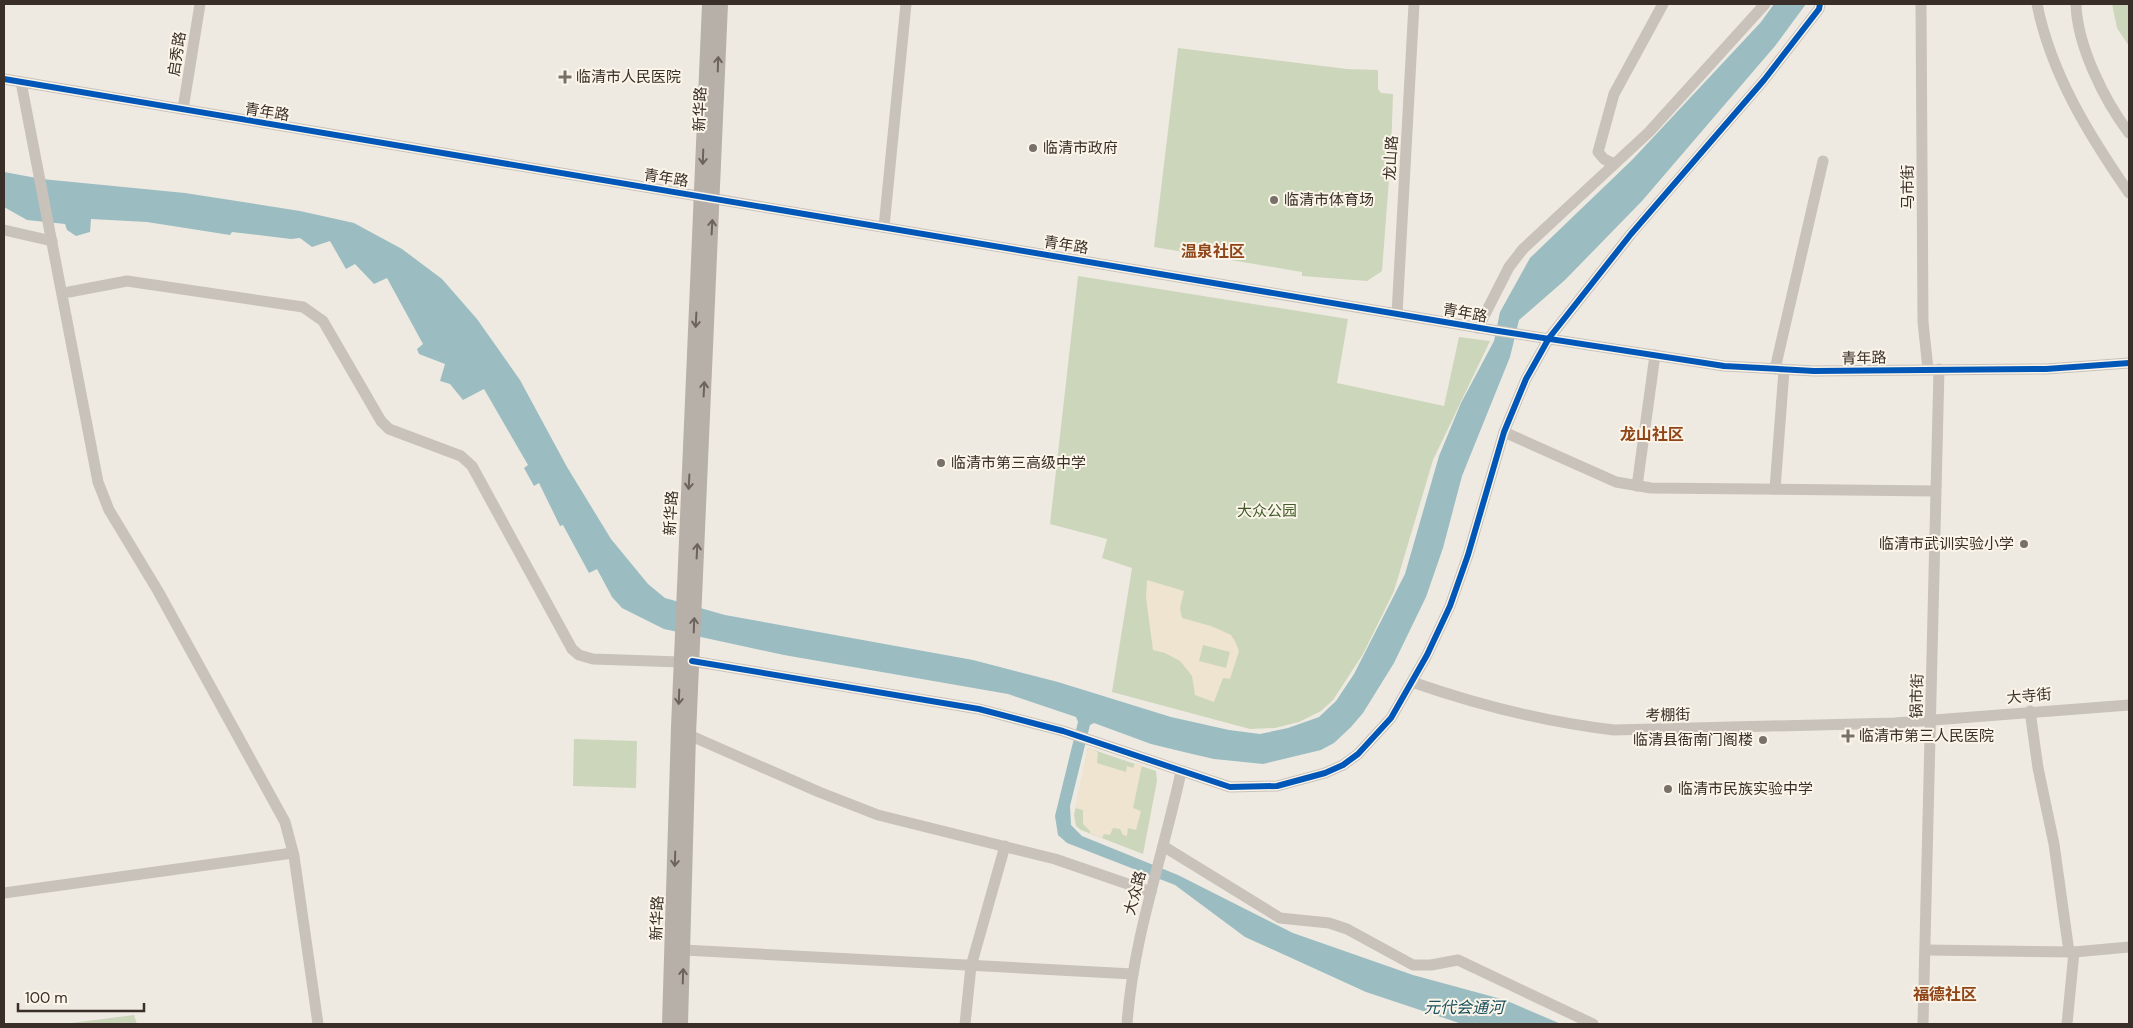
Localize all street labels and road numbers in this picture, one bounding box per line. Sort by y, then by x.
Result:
street label: 启秀路 [164,30,190,78]
street label: 新华路 [689,86,711,132]
street label: 青年路 [243,99,291,125]
street label: 龙山路 [1380,135,1402,181]
street label: 马市街 [1898,164,1918,210]
street label: 青年路 [642,165,690,191]
street label: 青年路 [1042,232,1090,258]
street label: 青年路 [1441,299,1489,327]
street label: 青年路 [1841,348,1887,368]
street label: 新华路 [660,490,682,536]
street label: 锅市街 [1907,673,1927,719]
street label: 大寺街 [2006,684,2052,708]
street label: 考棚街 [1645,705,1691,725]
street label: 大众路 [1120,869,1150,917]
street label: 新华路 [646,895,668,941]

